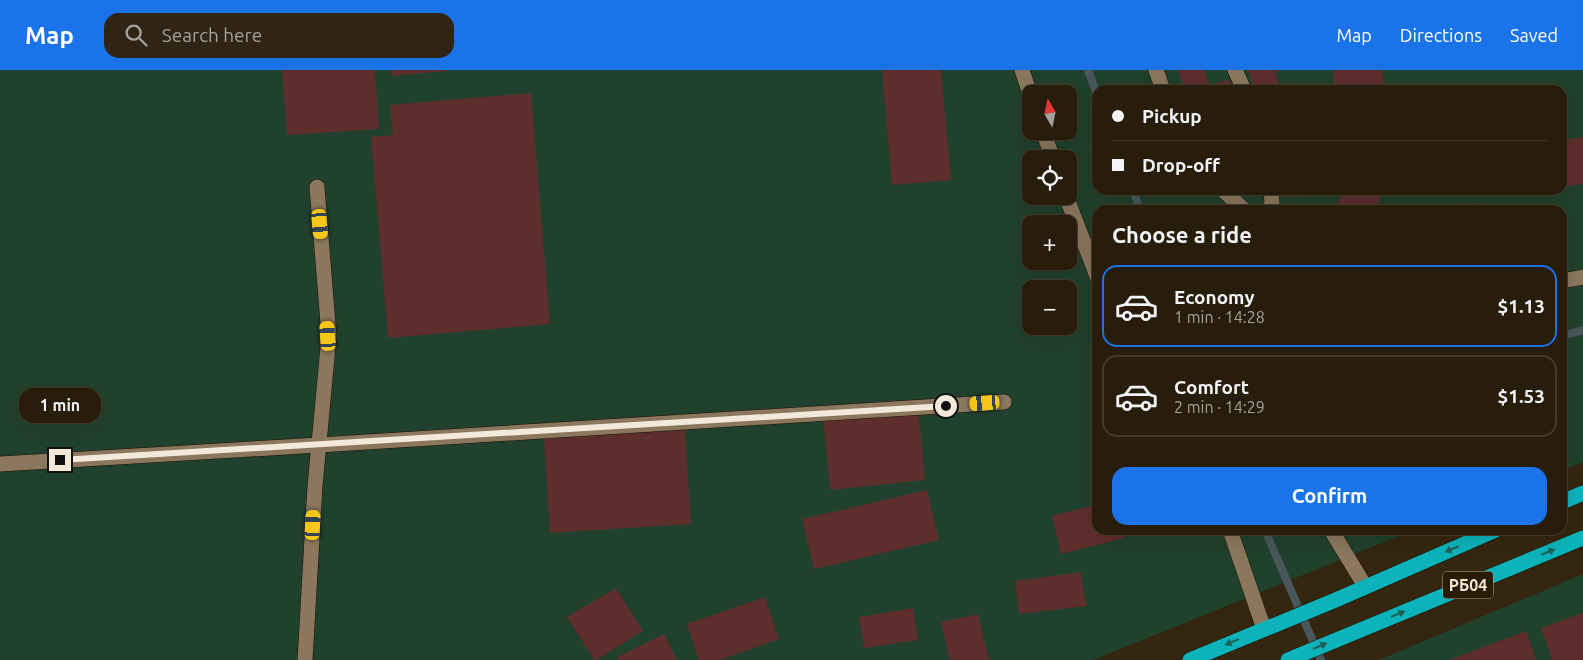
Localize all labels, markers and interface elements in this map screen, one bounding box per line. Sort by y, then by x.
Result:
search box [104,13,454,58]
icon: search [122,21,150,49]
text: Map [25,22,74,49]
text: Search here [162,24,262,46]
text: Map [1336,25,1372,45]
text: Directions [1400,25,1482,45]
text: Saved [1510,25,1558,45]
north arrow [1022,85,1078,140]
map controls [1022,85,1077,335]
text: Pickup [1142,105,1202,127]
button: locate [1022,150,1077,205]
text: Drop-off [1142,154,1220,176]
car [311,208,328,240]
button: + [1022,215,1077,270]
text: Choose a ride [1112,222,1252,247]
button: − [1022,280,1077,335]
icon: car [1114,284,1159,329]
text: Economy [1174,286,1255,308]
text: $1.13 [1497,295,1545,317]
text: 1 min · 14:28 [1174,308,1265,326]
car [319,321,336,351]
icon: car [1114,374,1159,419]
text: Comfort [1174,376,1249,398]
text: $1.53 [1497,385,1545,407]
callout: 1 min [19,388,101,422]
car [969,394,1000,412]
route start [935,395,957,417]
text: 1 min [40,396,80,414]
text: 2 min · 14:29 [1174,398,1265,416]
route end [49,449,71,471]
button: Confirm [1112,467,1547,525]
car [304,510,321,540]
one-way arrow [1444,546,1459,554]
one-way arrow [1541,548,1555,556]
road number: РБ04 [1443,572,1493,598]
one-way arrow [1390,610,1405,617]
one-way arrow [1225,639,1239,647]
one-way arrow [1313,642,1327,650]

